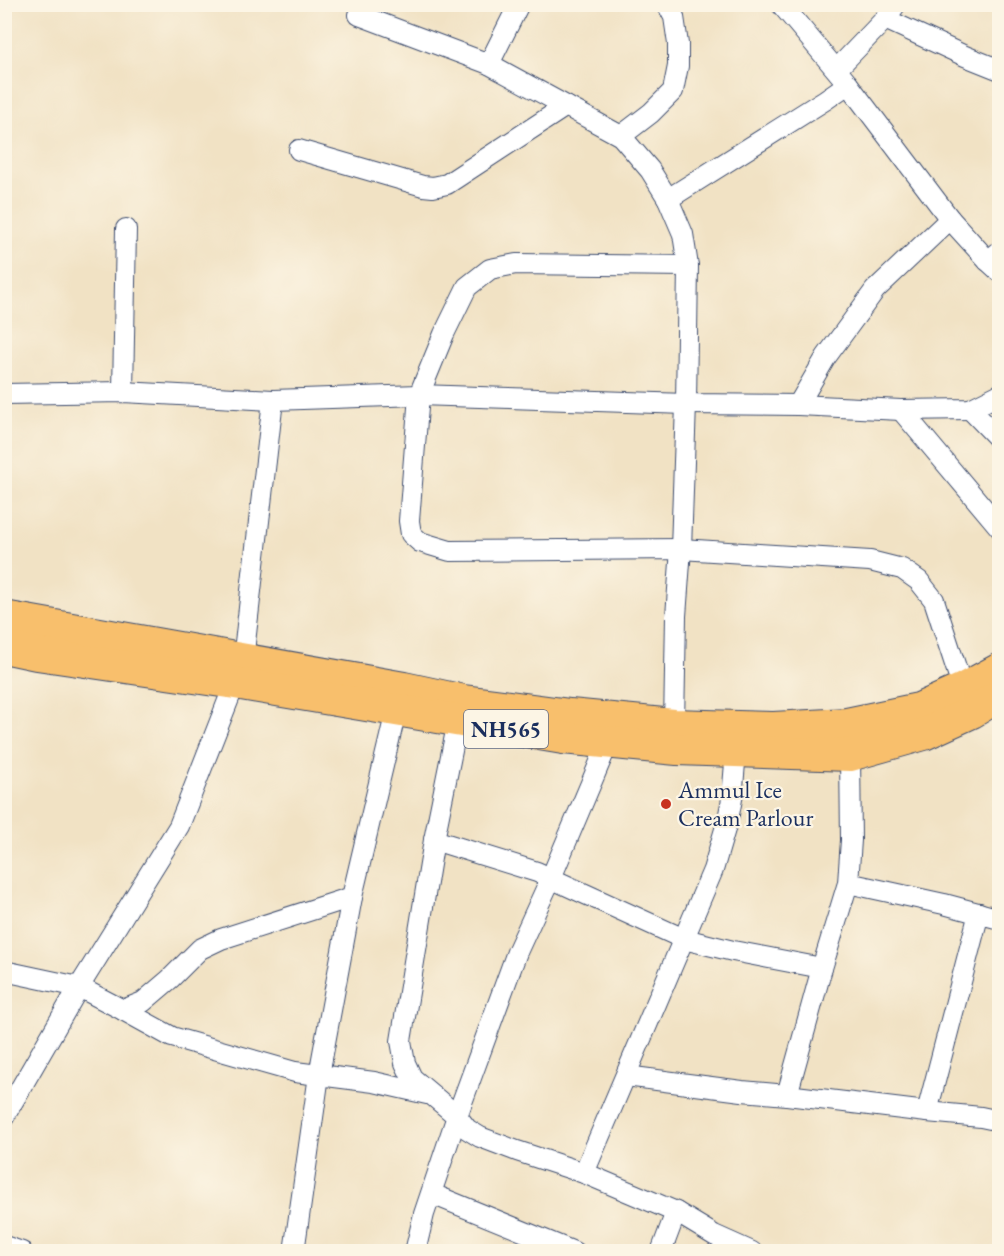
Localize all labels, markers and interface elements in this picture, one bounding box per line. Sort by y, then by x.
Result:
road number: NH565 [464,710,548,748]
place label: Ammul Ice Cream Parlour [677,774,813,833]
marker: Ammul Ice Cream Parlour [659,797,673,811]

